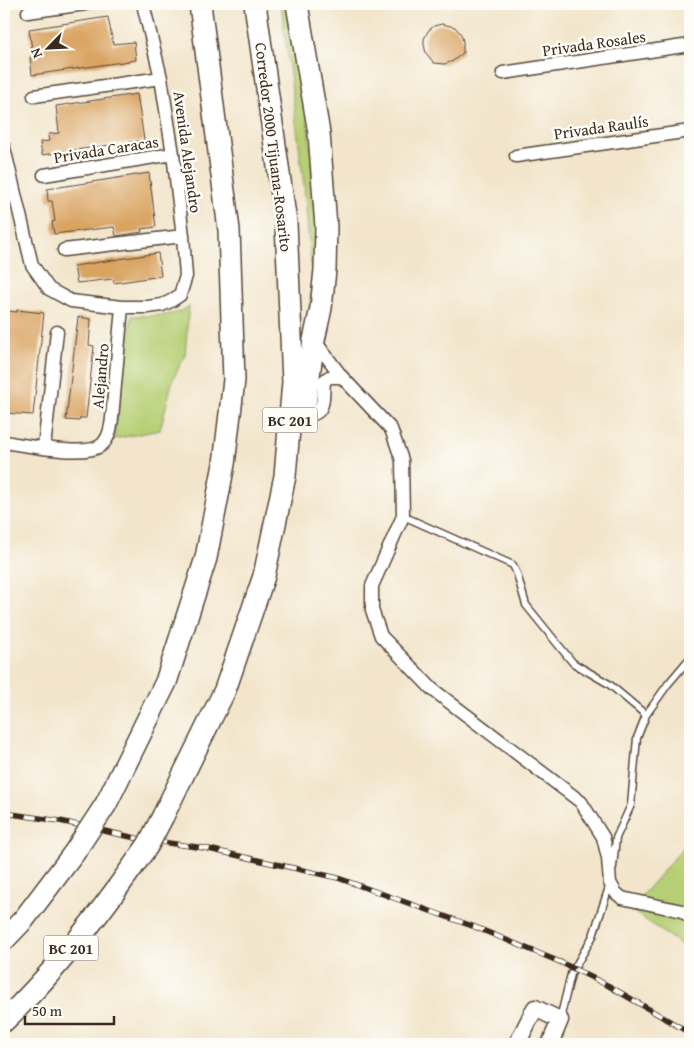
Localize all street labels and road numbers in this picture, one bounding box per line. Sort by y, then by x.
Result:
street label: Privada Rosales [541,24,647,62]
street label: Corredor 2000 Tijuana-Rosarito [249,41,299,253]
street label: Avenida Alejandro [168,90,208,214]
street label: Privada Raulís [552,108,650,146]
street label: Privada Caracas [52,129,160,169]
street label: Alejandro [85,342,115,410]
road number: BC 201 [262,408,318,432]
road number: BC 201 [44,936,98,960]

